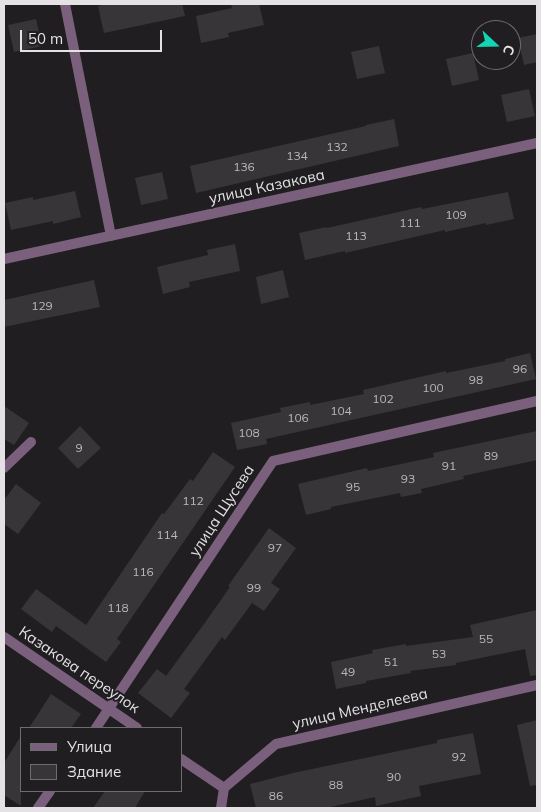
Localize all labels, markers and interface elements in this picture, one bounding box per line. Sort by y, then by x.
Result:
scale bar [22,20,165,52]
north arrow [471,20,521,70]
text: 50 m [28,29,63,48]
text: С [499,42,519,58]
house number: 132 [326,140,348,154]
house number: 134 [286,149,308,163]
house number: 136 [233,160,255,174]
street label: улица Казакова [208,166,326,208]
house number: 109 [445,208,467,222]
house number: 111 [399,216,421,230]
house number: 113 [345,229,367,243]
house number: 129 [31,299,53,313]
house number: 96 [513,362,527,376]
house number: 98 [469,373,483,387]
house number: 100 [422,381,444,395]
house number: 102 [372,392,394,406]
house number: 104 [330,404,352,418]
house number: 106 [287,411,309,425]
house number: 108 [238,426,260,440]
house number: 9 [75,441,83,455]
house number: 89 [484,449,498,463]
house number: 91 [442,459,456,473]
street label: улица Щусева [186,462,258,560]
house number: 93 [401,472,415,486]
house number: 95 [346,480,360,494]
house number: 112 [182,494,204,508]
house number: 114 [156,528,178,542]
house number: 97 [268,541,282,555]
house number: 116 [132,565,154,579]
house number: 99 [247,581,261,595]
house number: 118 [107,601,129,615]
street label: Казакова переулок [15,623,143,717]
house number: 55 [479,632,493,646]
house number: 53 [432,647,446,661]
house number: 51 [384,655,398,669]
house number: 49 [341,665,355,679]
street label: улица Менделеева [291,685,429,733]
legend [20,727,182,792]
text: Улица [67,737,112,756]
house number: 92 [452,750,466,764]
text: Здание [67,762,121,781]
house number: 90 [387,770,401,784]
house number: 88 [329,778,343,792]
house number: 86 [269,789,283,803]

